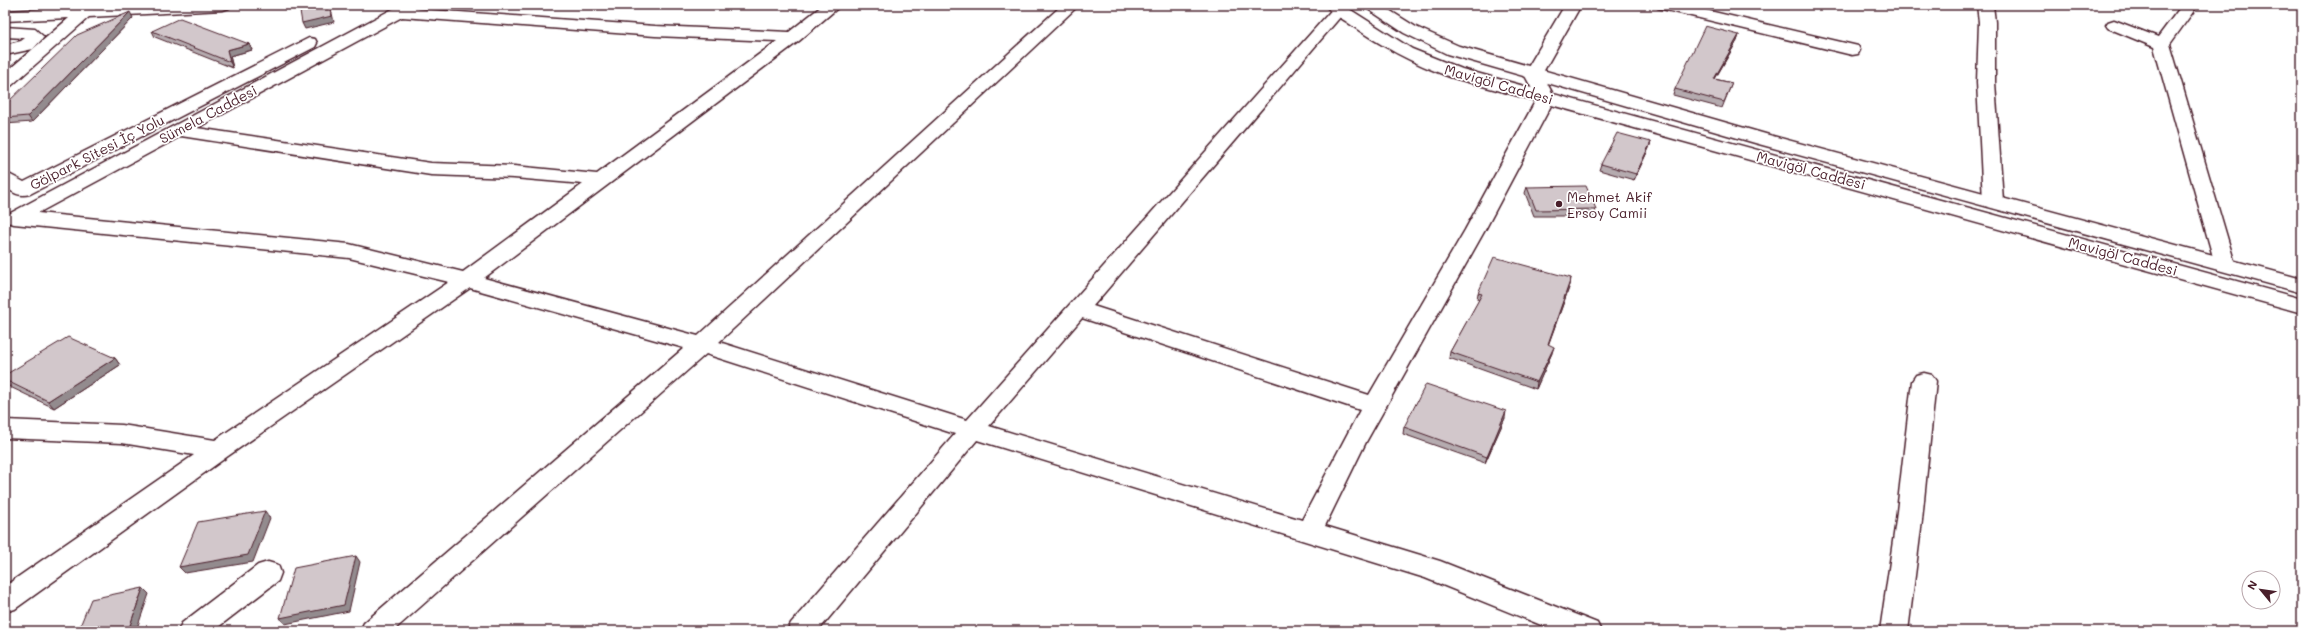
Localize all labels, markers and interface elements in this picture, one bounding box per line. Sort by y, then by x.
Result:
street label: Mavigöl Caddesi [1442,59,1556,109]
street label: Sümela Caddesi [156,80,260,148]
street label: Gölpark Sitesi İç Yolu [27,110,167,194]
street label: Mavigöl Caddesi [1754,146,1868,194]
place label: Mehmet Akif Ersoy Camii [1567,187,1653,222]
marker: Mehmet Akif Ersoy Camii [1554,199,1564,209]
street label: Mavigöl Caddesi [2066,232,2180,280]
north arrow [2241,570,2281,610]
text: N [2243,578,2260,592]

